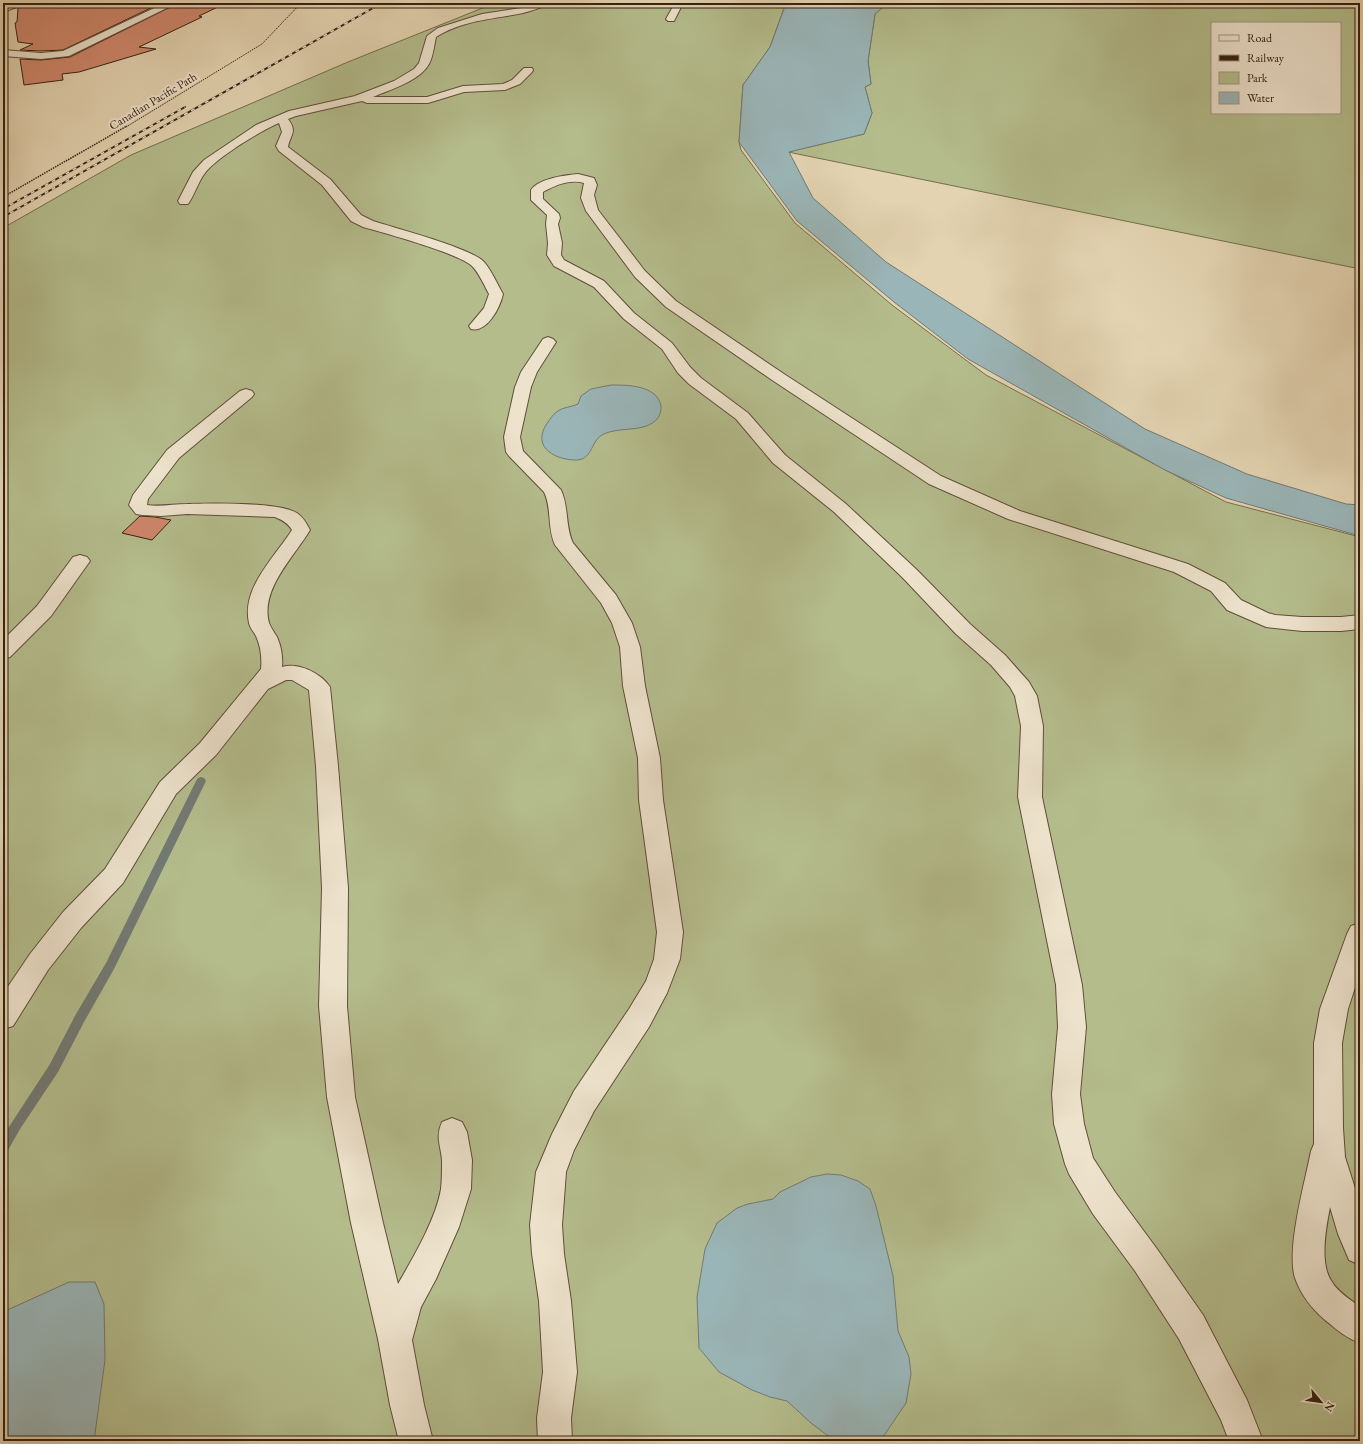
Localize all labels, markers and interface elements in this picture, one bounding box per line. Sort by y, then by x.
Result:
legend [1211,22,1341,114]
text: Road [1247,30,1273,46]
text: Railway [1247,50,1285,66]
street label: Canadian Pacific Path [106,68,200,134]
text: Park [1247,70,1268,86]
text: Water [1247,90,1274,106]
north arrow [1301,1382,1341,1422]
text: N [1321,1400,1338,1414]

